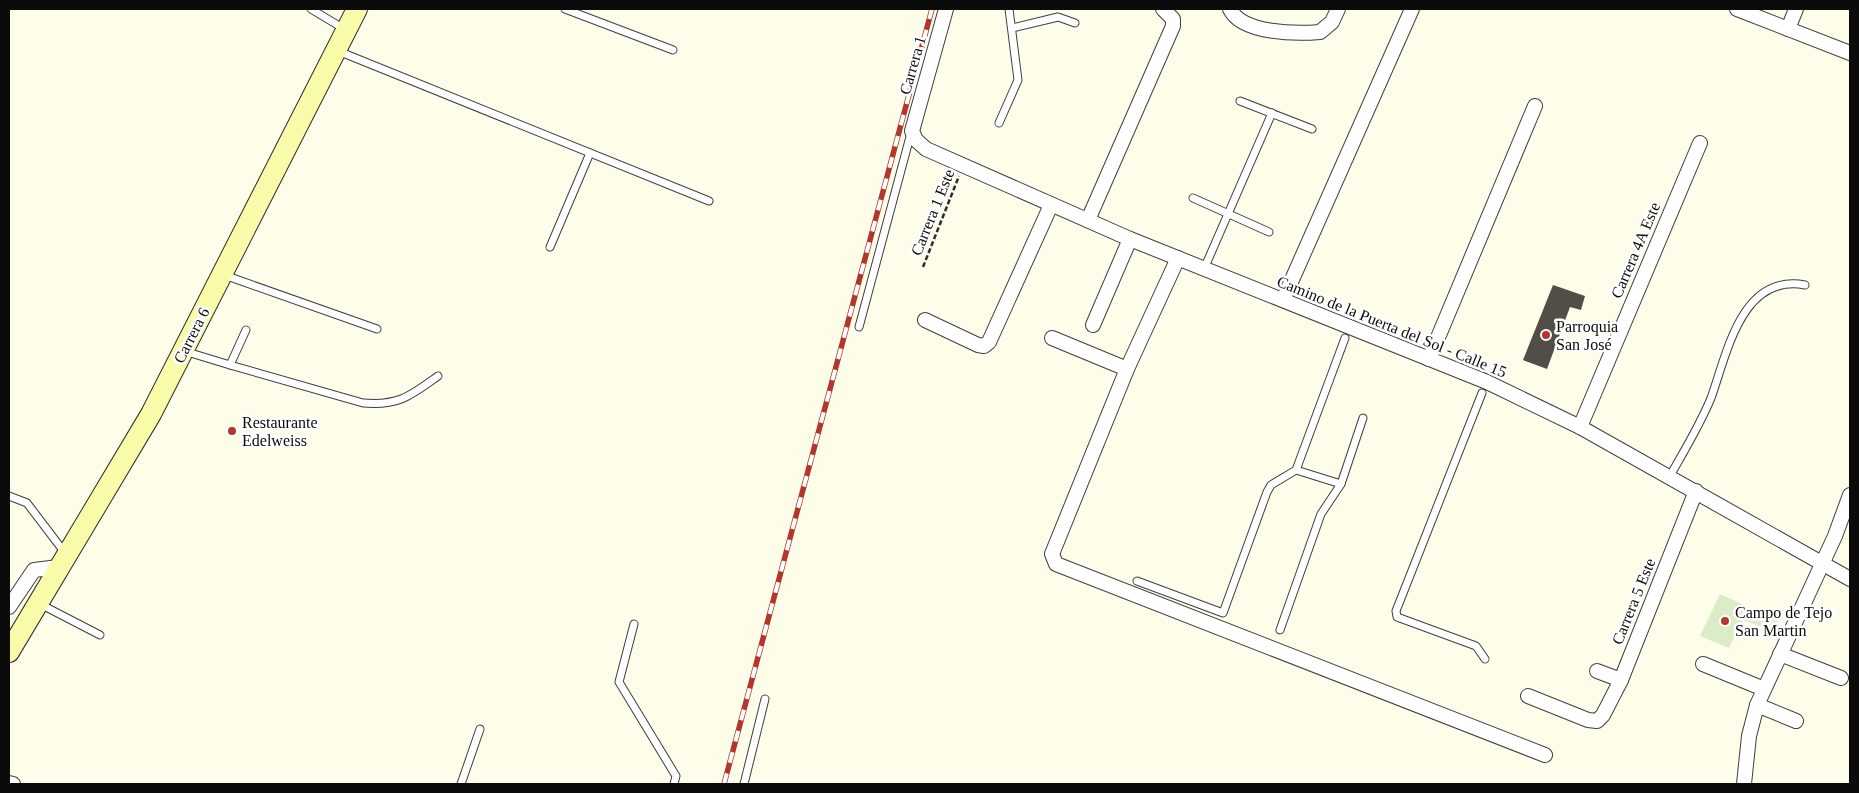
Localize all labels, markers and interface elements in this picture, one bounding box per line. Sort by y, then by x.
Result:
street label: Carrera 1 [896,34,929,96]
street label: Carrera 1 Este [907,167,957,258]
street label: Carrera 4A Este [1608,200,1663,301]
street label: Camino de la Puerta del Sol - Calle 15 [1275,272,1509,380]
street label: Carrera 6 [170,305,213,366]
place label: Parroquia San José [1556,318,1618,353]
marker: Parroquia San José [1540,329,1552,341]
place label: Restaurante Edelweiss [242,414,318,449]
marker: Restaurante Edelweiss [226,425,238,437]
street label: Carrera 5 Este [1608,556,1658,647]
place label: Campo de Tejo San Martin [1735,604,1832,639]
marker: Campo de Tejo San Martin [1719,615,1731,627]

